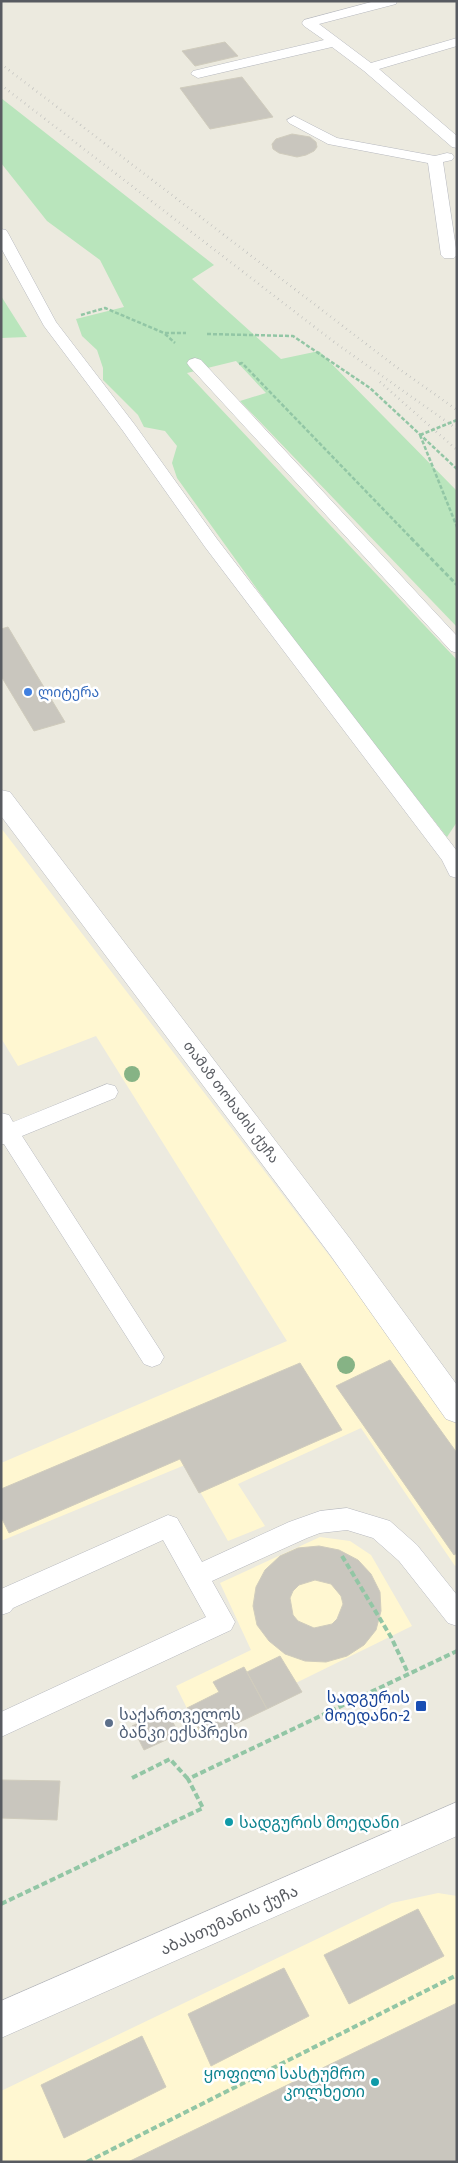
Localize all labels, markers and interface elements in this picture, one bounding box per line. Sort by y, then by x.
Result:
place label: ლიტერა [38,684,99,701]
marker: ლიტერა [22,686,34,698]
street label: თამაზ თოხაძის ქუჩა [180,1038,282,1166]
place label: სადგურის მოედანი-2 [324,1688,410,1726]
marker: სადგურის მოედანი-2 [414,1699,428,1713]
place label: საქართველოს ბანკი ექსპრესი [119,1705,248,1742]
marker: საქართველოს ბანკი ექსპრესი [103,1717,115,1729]
place label: სადგურის მოედანი [239,1813,399,1833]
marker: სადგურის მოედანი [223,1816,235,1828]
street label: აბასთუმანის ქუჩა [157,1881,301,1959]
place label: ყოფილი სასტუმრო კოლხეთი [204,2064,365,2102]
marker: ყოფილი სასტუმრო კოლხეთი [369,2076,381,2088]

